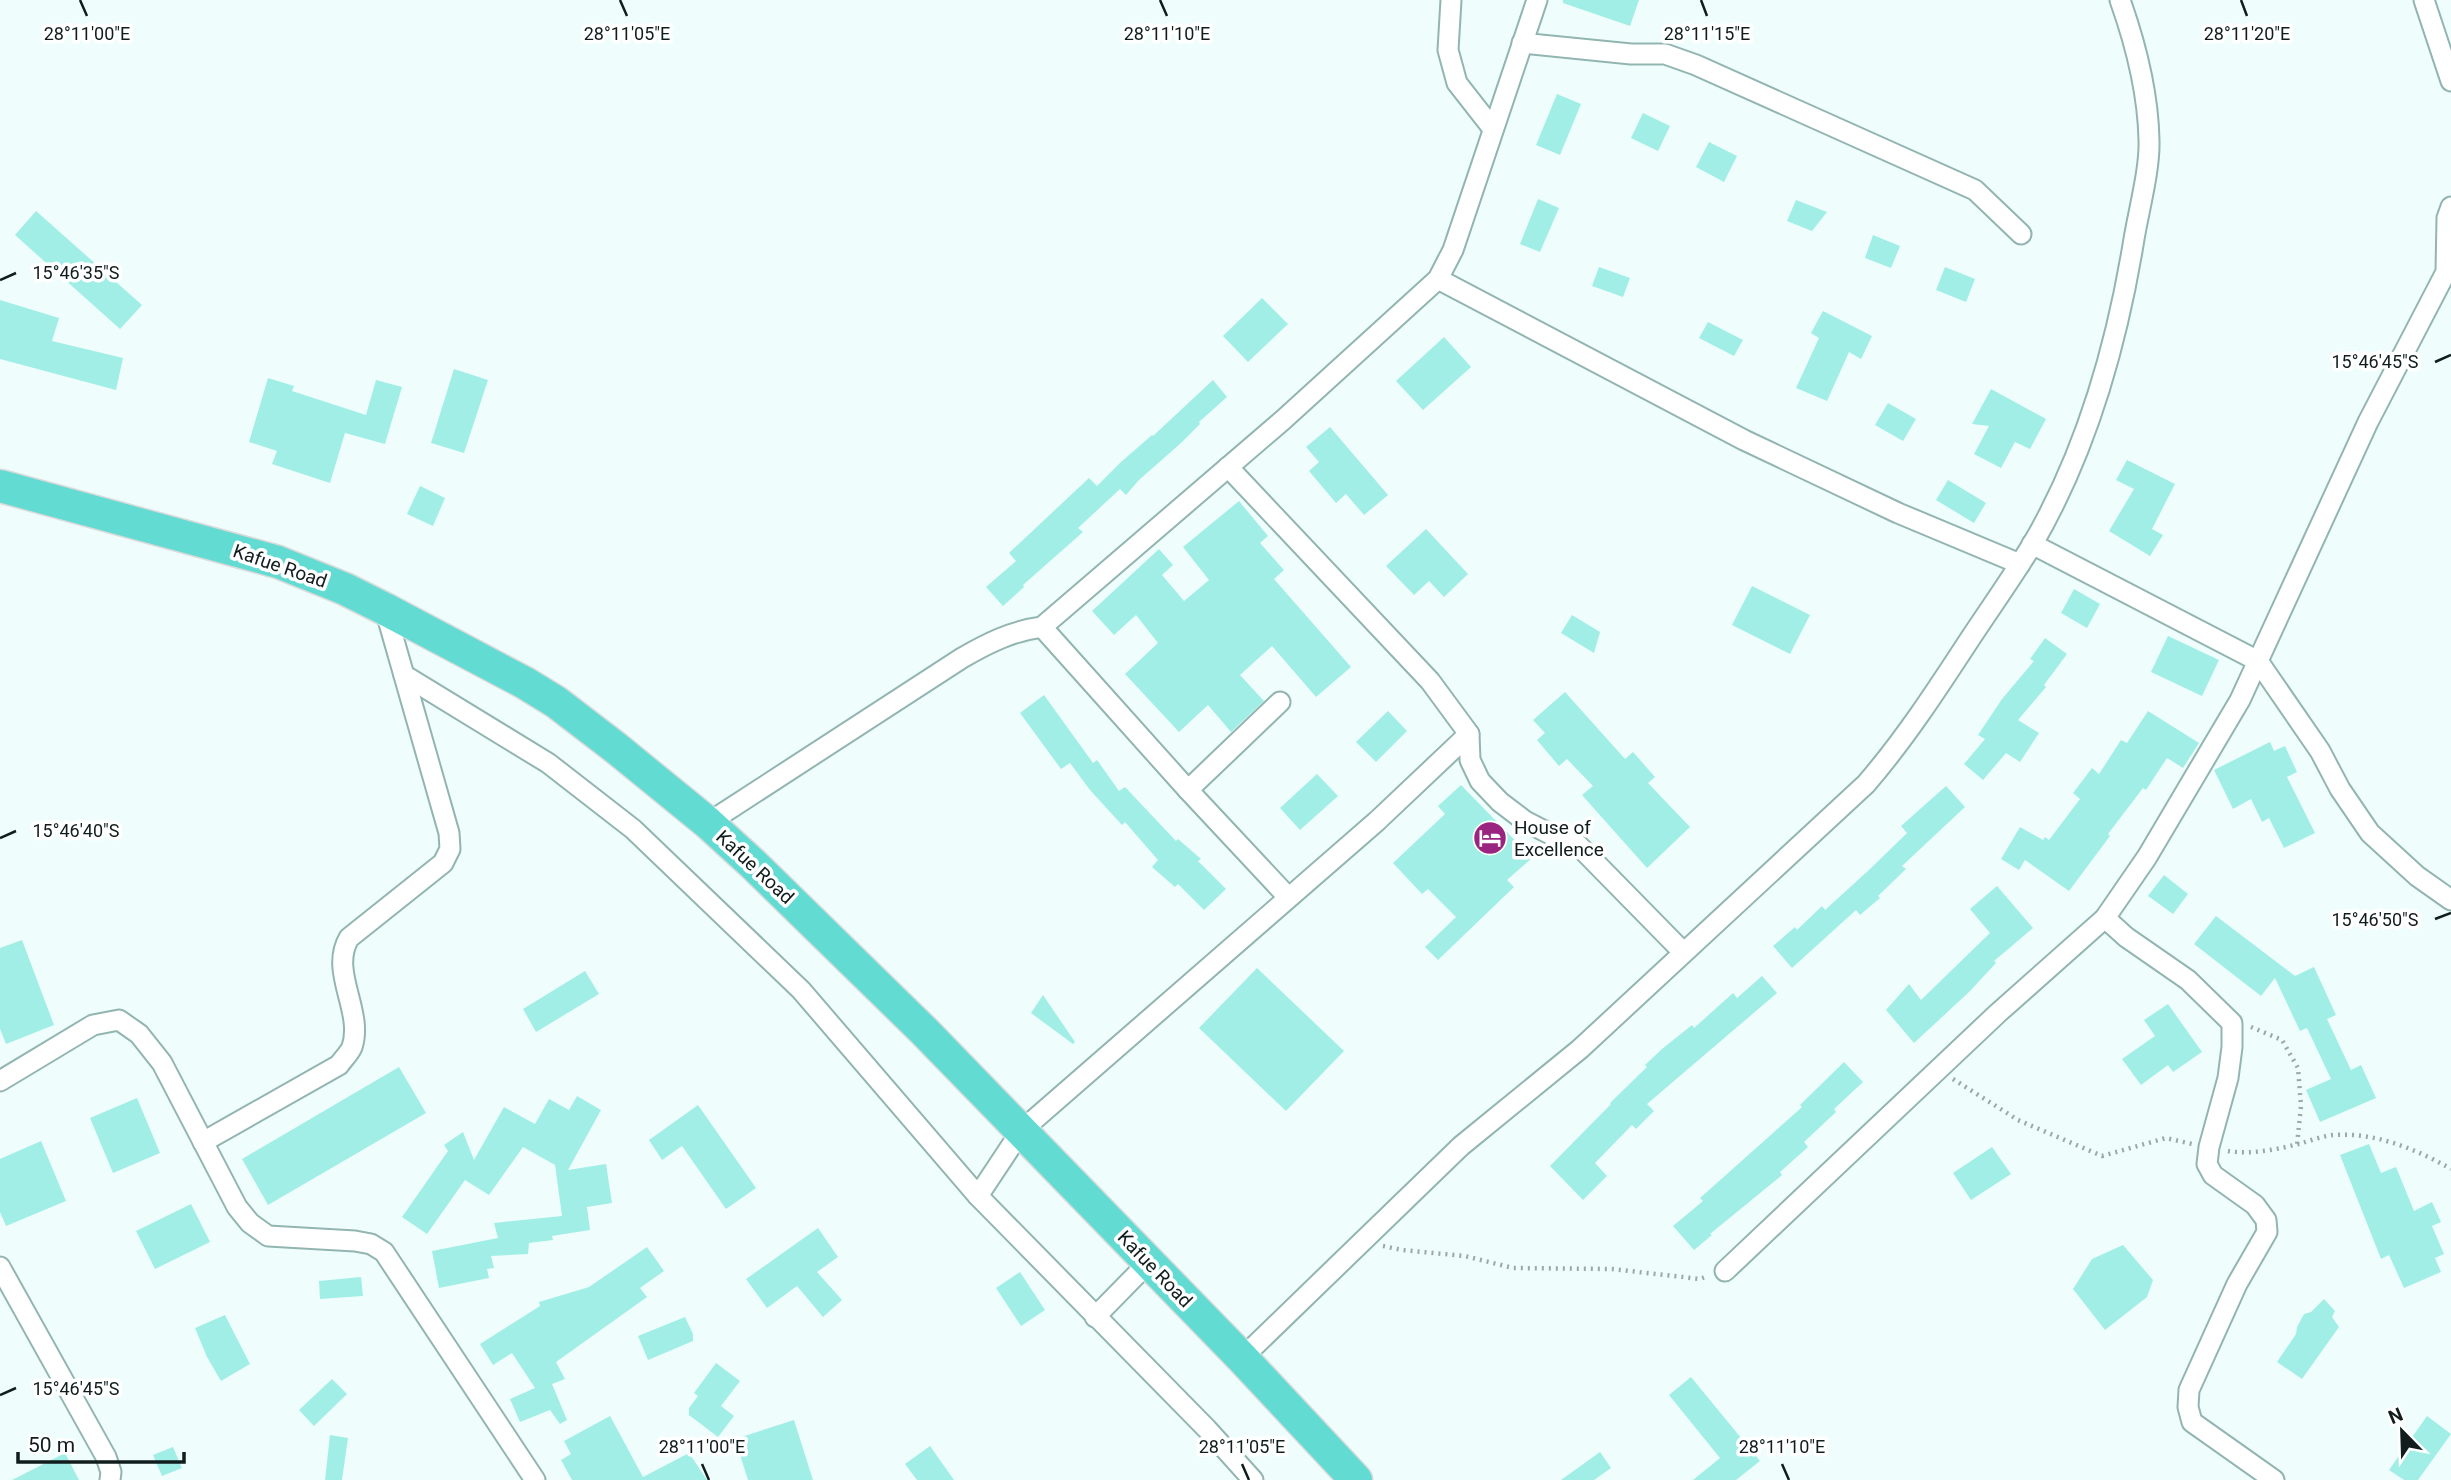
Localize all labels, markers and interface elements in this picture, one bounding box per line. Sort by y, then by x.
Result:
text: 28°11'00"E [44,23,130,44]
text: 28°11'05"E [584,23,670,44]
text: 28°11'10"E [1124,23,1210,44]
text: 28°11'15"E [1664,23,1750,44]
text: 28°11'20"E [2204,23,2290,44]
text: 15°46'35"S [32,262,120,283]
text: 15°46'45"S [2331,351,2419,372]
street label: Kafue Road [230,539,330,593]
place label: House of Excellence [1514,816,1604,861]
hotel icon: House of Excellence [1471,819,1509,857]
text: 15°46'40"S [32,820,120,841]
street label: Kafue Road [711,825,799,909]
text: 15°46'50"S [2331,909,2419,930]
street label: Kafue Road [1113,1226,1197,1312]
text: 15°46'45"S [32,1378,120,1399]
north arrow [2367,1396,2437,1466]
text: N [2385,1403,2406,1429]
scale bar [18,1420,184,1464]
text: 50 m [28,1433,75,1457]
text: 28°11'00"E [659,1436,745,1457]
text: 28°11'05"E [1199,1436,1285,1457]
text: 28°11'10"E [1739,1436,1825,1457]

